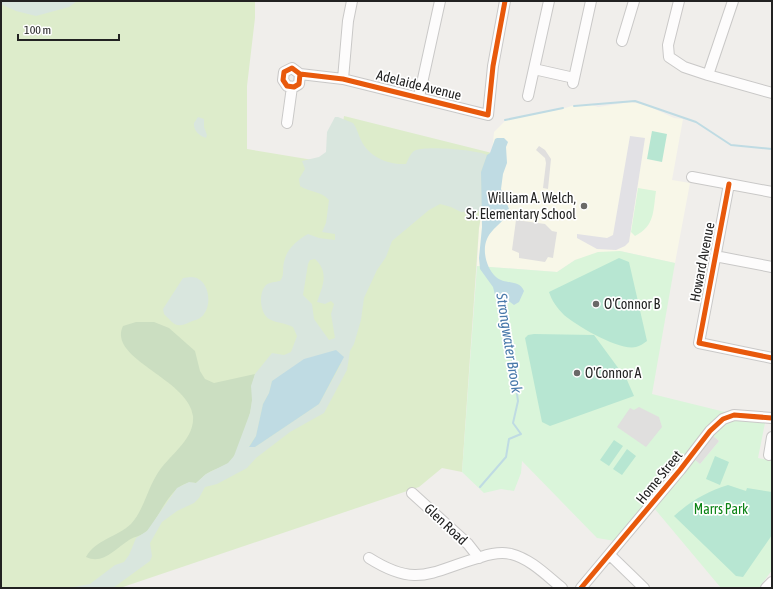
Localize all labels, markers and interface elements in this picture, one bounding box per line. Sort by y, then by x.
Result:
scale bar [18,16,119,42]
text: 100 m [24,23,51,37]
street label: Adelaide Avenue [375,67,463,103]
place label: William A. Welch, Sr. Elementary School [466,190,576,222]
marker: William A. Welch, Sr. Elementary School [579,201,589,211]
street label: Howard Avenue [686,221,718,303]
water label: Strongwater Brook [493,291,526,395]
place label: O'Connor B [604,296,661,312]
marker: O'Connor B [591,299,601,309]
place label: O'Connor A [585,365,642,381]
marker: O'Connor A [572,368,582,378]
street label: Home Street [633,447,685,507]
street label: Glen Road [421,500,471,548]
park label: Marrs Park [694,501,748,517]

